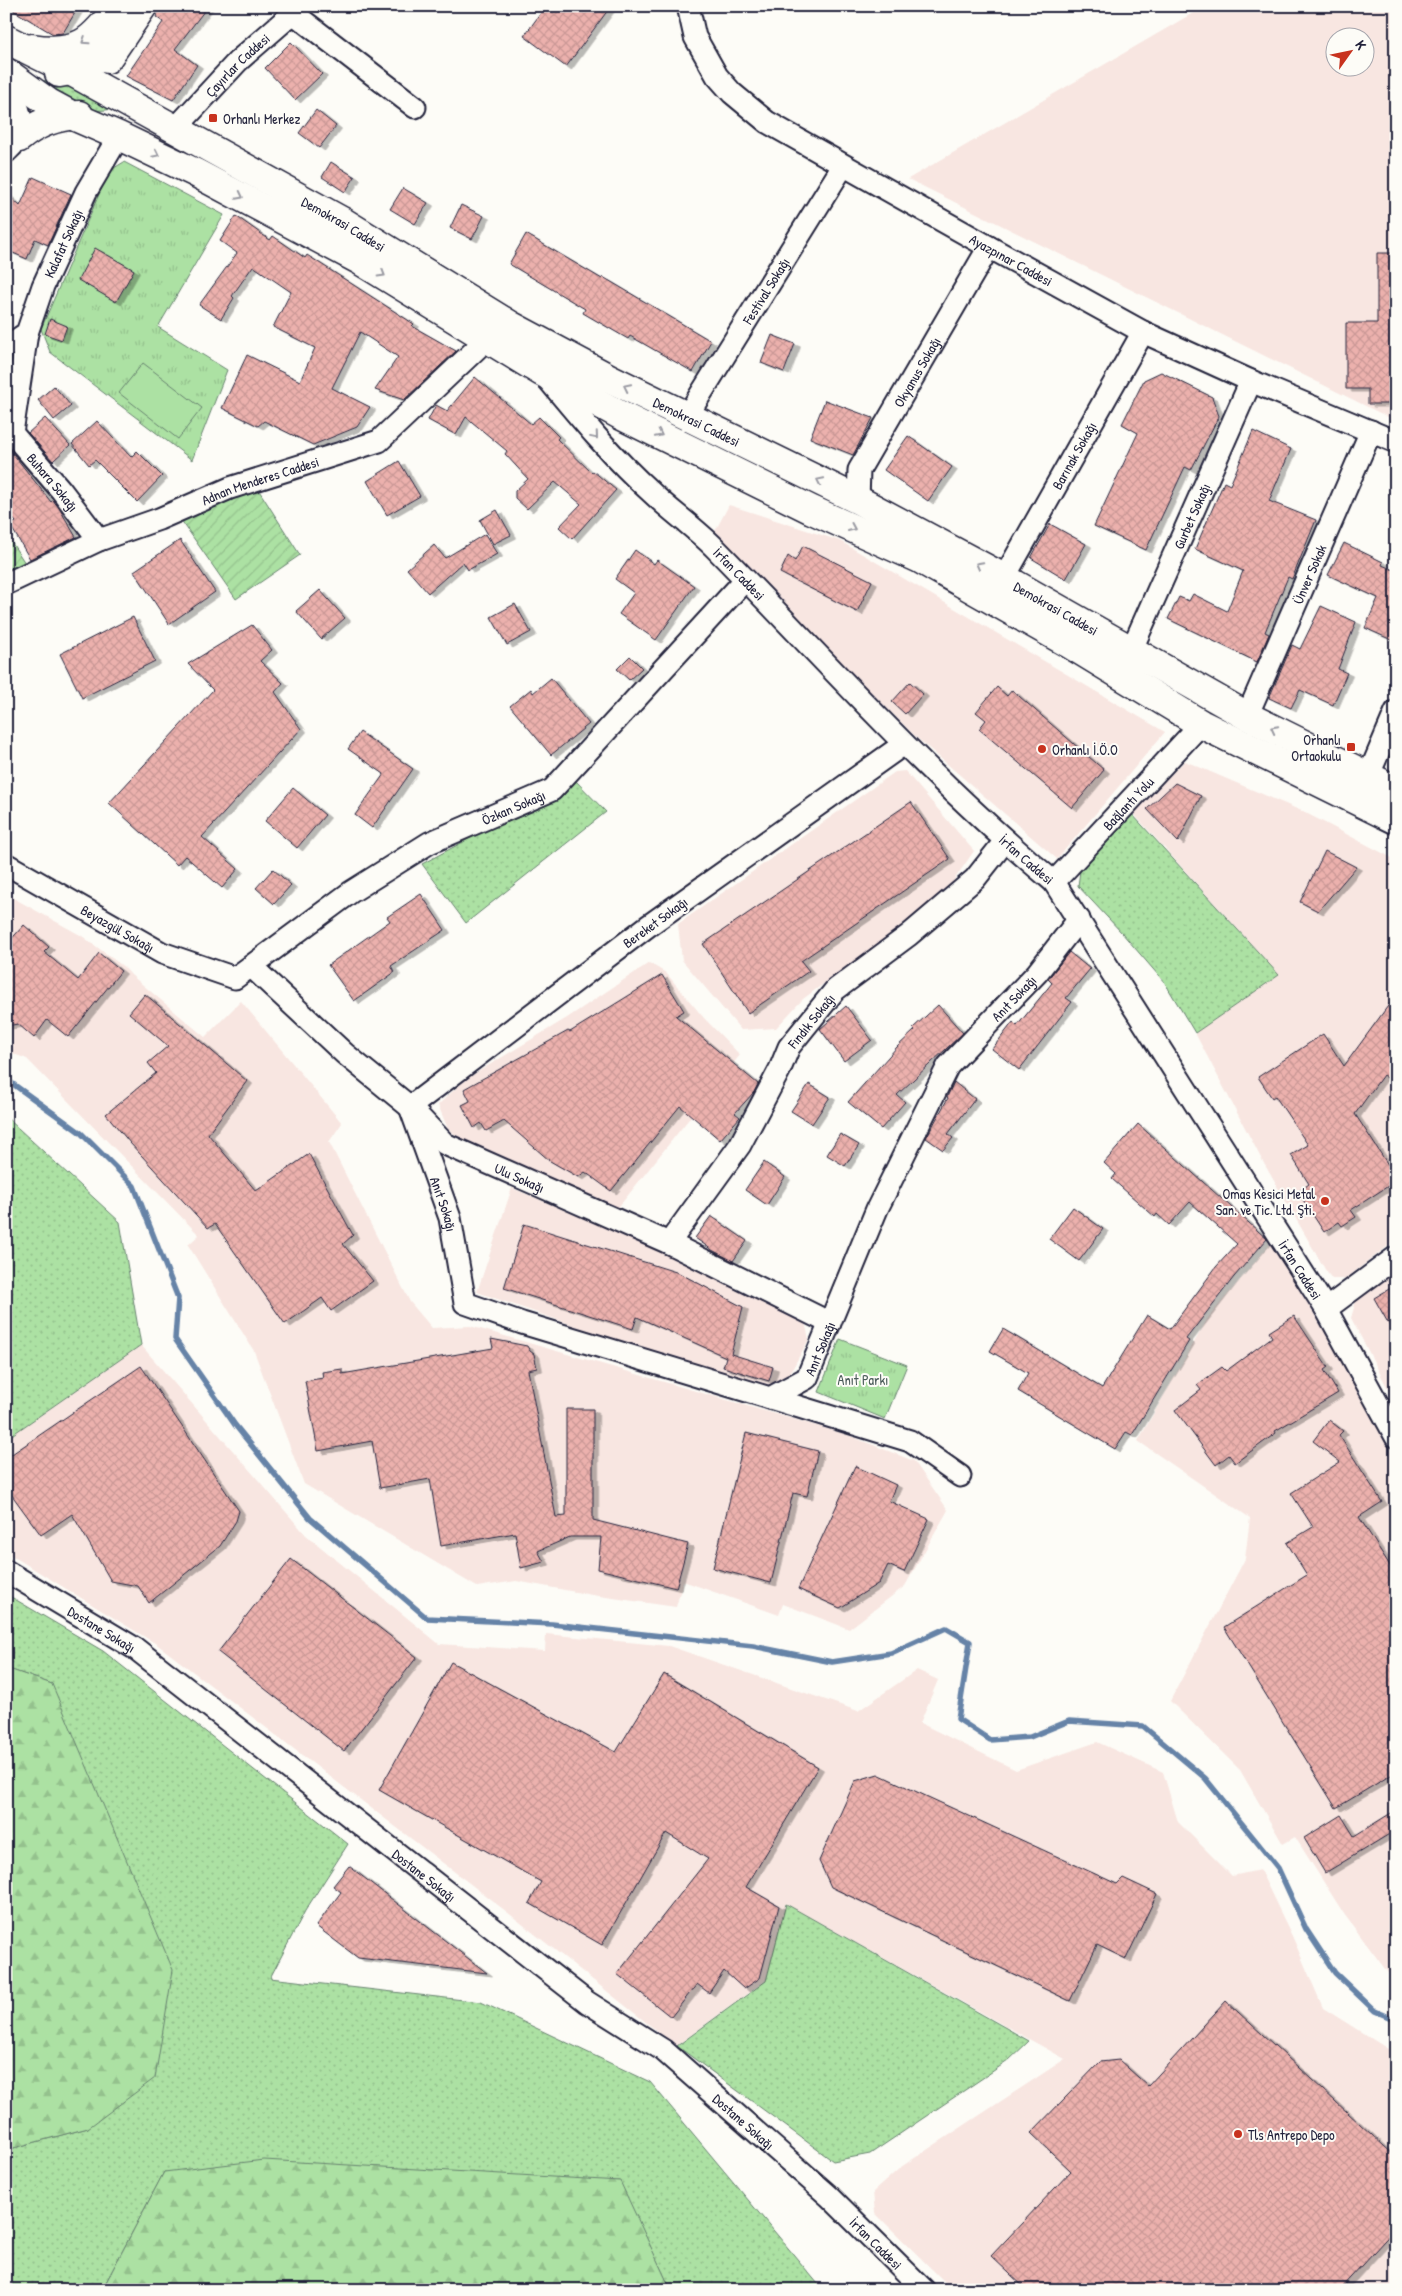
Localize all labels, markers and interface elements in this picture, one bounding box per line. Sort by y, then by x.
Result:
street label: Çayırlar Caddesi [200,28,273,101]
north arrow [1324,28,1374,78]
one-way arrow [81,35,90,45]
text: K [1351,36,1372,53]
place label: Orhanlı Merkez [223,109,301,128]
marker: Orhanlı Merkez [207,112,219,124]
one-way arrow [151,148,160,158]
one-way arrow [235,189,244,200]
street label: Demokrasi Caddesi [299,191,389,255]
street label: Kalafat Sokağı [39,206,87,281]
street label: Ayazpınar Caddesi [966,229,1056,290]
street label: Festival Sokağı [737,254,793,328]
one-way arrow [377,267,386,277]
street label: Okyanus Sokağı [888,333,944,410]
one-way arrow [623,383,632,393]
street label: Demokrasi Caddesi [651,392,743,450]
street label: Barınak Sokağı [1047,418,1100,492]
one-way arrow [654,428,663,438]
one-way arrow [590,430,598,439]
street label: Buhara Sokağı [23,448,83,515]
street label: Adnan Menderes Caddesi [198,451,321,509]
one-way arrow [816,477,825,487]
street label: Gurbet Sokağı [1168,480,1214,552]
one-way arrow [847,522,856,533]
street label: Ünver Sokak [1288,541,1330,607]
street label: İrfan Caddesi [710,543,770,604]
one-way arrow [976,561,985,571]
street label: Demokrasi Caddesi [1011,576,1102,639]
one-way arrow [1270,725,1279,736]
place label: Orhanlı Ortaokulu [1291,730,1341,765]
place label: Orhanlı İ.Ö.O [1052,740,1118,759]
marker: Orhanlı Ortaokulu [1345,741,1357,753]
marker: Orhanlı İ.Ö.O [1036,743,1048,755]
street label: Bağlantı Yolu [1098,772,1158,834]
street label: Özkan Sokağı [478,785,548,829]
street label: İrfan Caddesi [995,830,1058,888]
street label: Bereket Sokağı [619,892,692,953]
street label: Beyazgül Sokağı [78,899,158,956]
street label: Anıt Sokağı [987,971,1040,1025]
street label: Fındık Sokağı [782,989,838,1052]
street label: Ulu Sokağı [492,1158,548,1197]
street label: Anıt Sokağı [426,1174,462,1233]
place label: Omas Kesici Metal San. ve Tic. Ltd. Şti. [1216,1184,1315,1219]
marker: Omas Kesici Metal San. ve Tic. Ltd. Şti. [1319,1195,1331,1207]
street label: İrfan Caddesi [1275,1236,1327,1303]
street label: Anıt Sokağı [800,1318,839,1378]
park label: Anıt Parkı [838,1370,888,1389]
street label: Dostane Sokağı [65,1601,139,1656]
street label: Dostane Sokağı [389,1844,460,1906]
street label: Dostane Sokağı [709,2089,779,2153]
place label: Tls Antrepo Depo [1248,2125,1335,2145]
marker: Tls Antrepo Depo [1232,2128,1244,2140]
street label: İrfan Caddesi [846,2213,907,2273]

